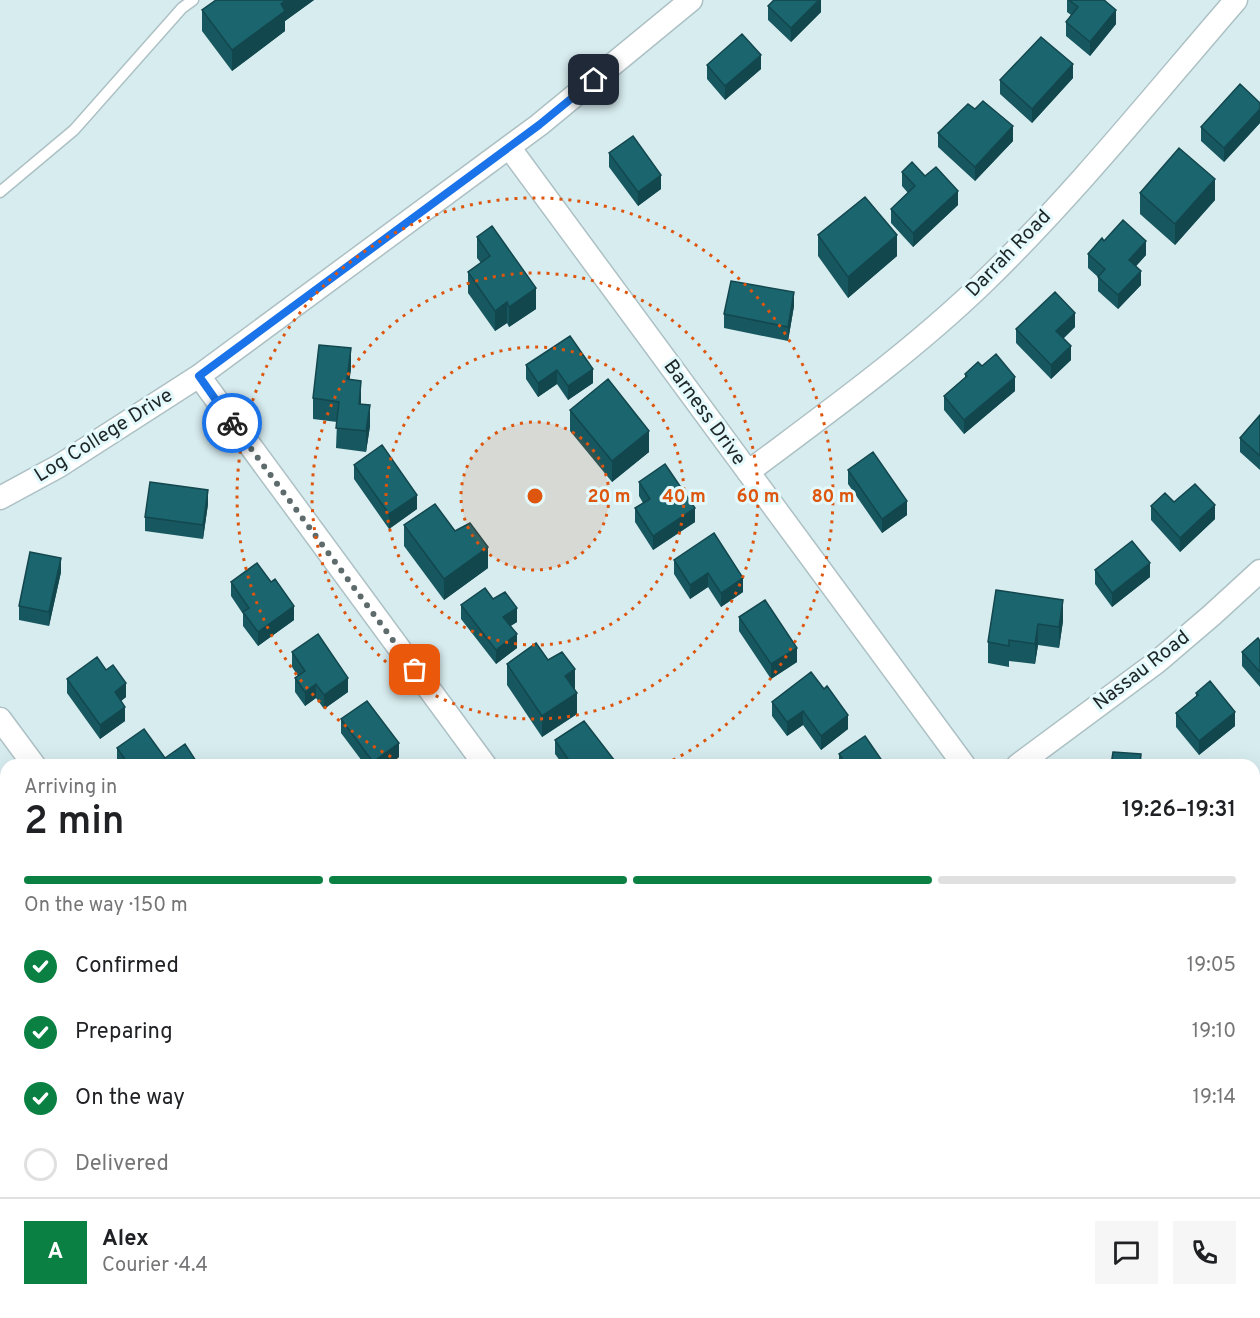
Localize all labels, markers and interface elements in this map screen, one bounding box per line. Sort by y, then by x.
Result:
pin [568,54,619,105]
icon: home [577,63,610,96]
street label: Darrah Road [961,205,1057,303]
street label: Barness Drive [657,355,751,471]
street label: Log College Drive [30,383,178,489]
courier [202,393,262,453]
icon: bike [216,407,249,440]
centre of rings [525,486,545,506]
text: 20 m [587,486,631,509]
text: 40 m [662,486,706,509]
text: 60 m [736,486,780,509]
text: 80 m [811,486,855,509]
street label: Nassau Road [1089,625,1195,717]
pin [389,644,440,695]
icon: bag [398,653,431,686]
text: Arriving in [24,775,117,801]
text: 19:26–19:31 [1122,797,1236,824]
text: 2 min [24,799,125,848]
text: On the way · 150 m [24,893,188,919]
icon: check [24,950,57,983]
text: Confirmed [75,953,179,980]
text: 19:05 [1187,953,1236,979]
icon: check [24,1016,57,1049]
text: Preparing [75,1019,173,1046]
text: 19:10 [1192,1019,1236,1045]
icon: check [24,1082,57,1115]
text: On the way [75,1085,185,1112]
text: 19:14 [1193,1085,1236,1111]
text: Delivered [75,1151,169,1178]
button: chat [1095,1221,1158,1284]
button: phone [1173,1221,1236,1284]
text: Alex [102,1226,149,1253]
text: A [48,1239,63,1266]
text: Courier · 4.4 [102,1253,208,1279]

